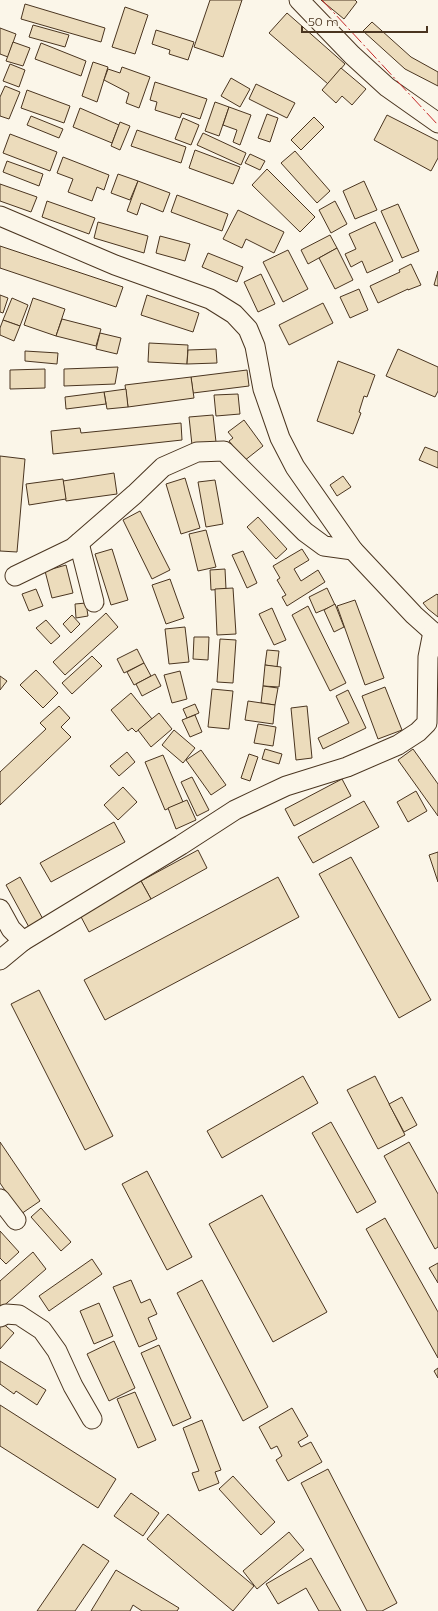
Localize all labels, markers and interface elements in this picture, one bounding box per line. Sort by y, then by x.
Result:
scale bar [302,8,427,34]
text: 50 m [308,14,339,29]

